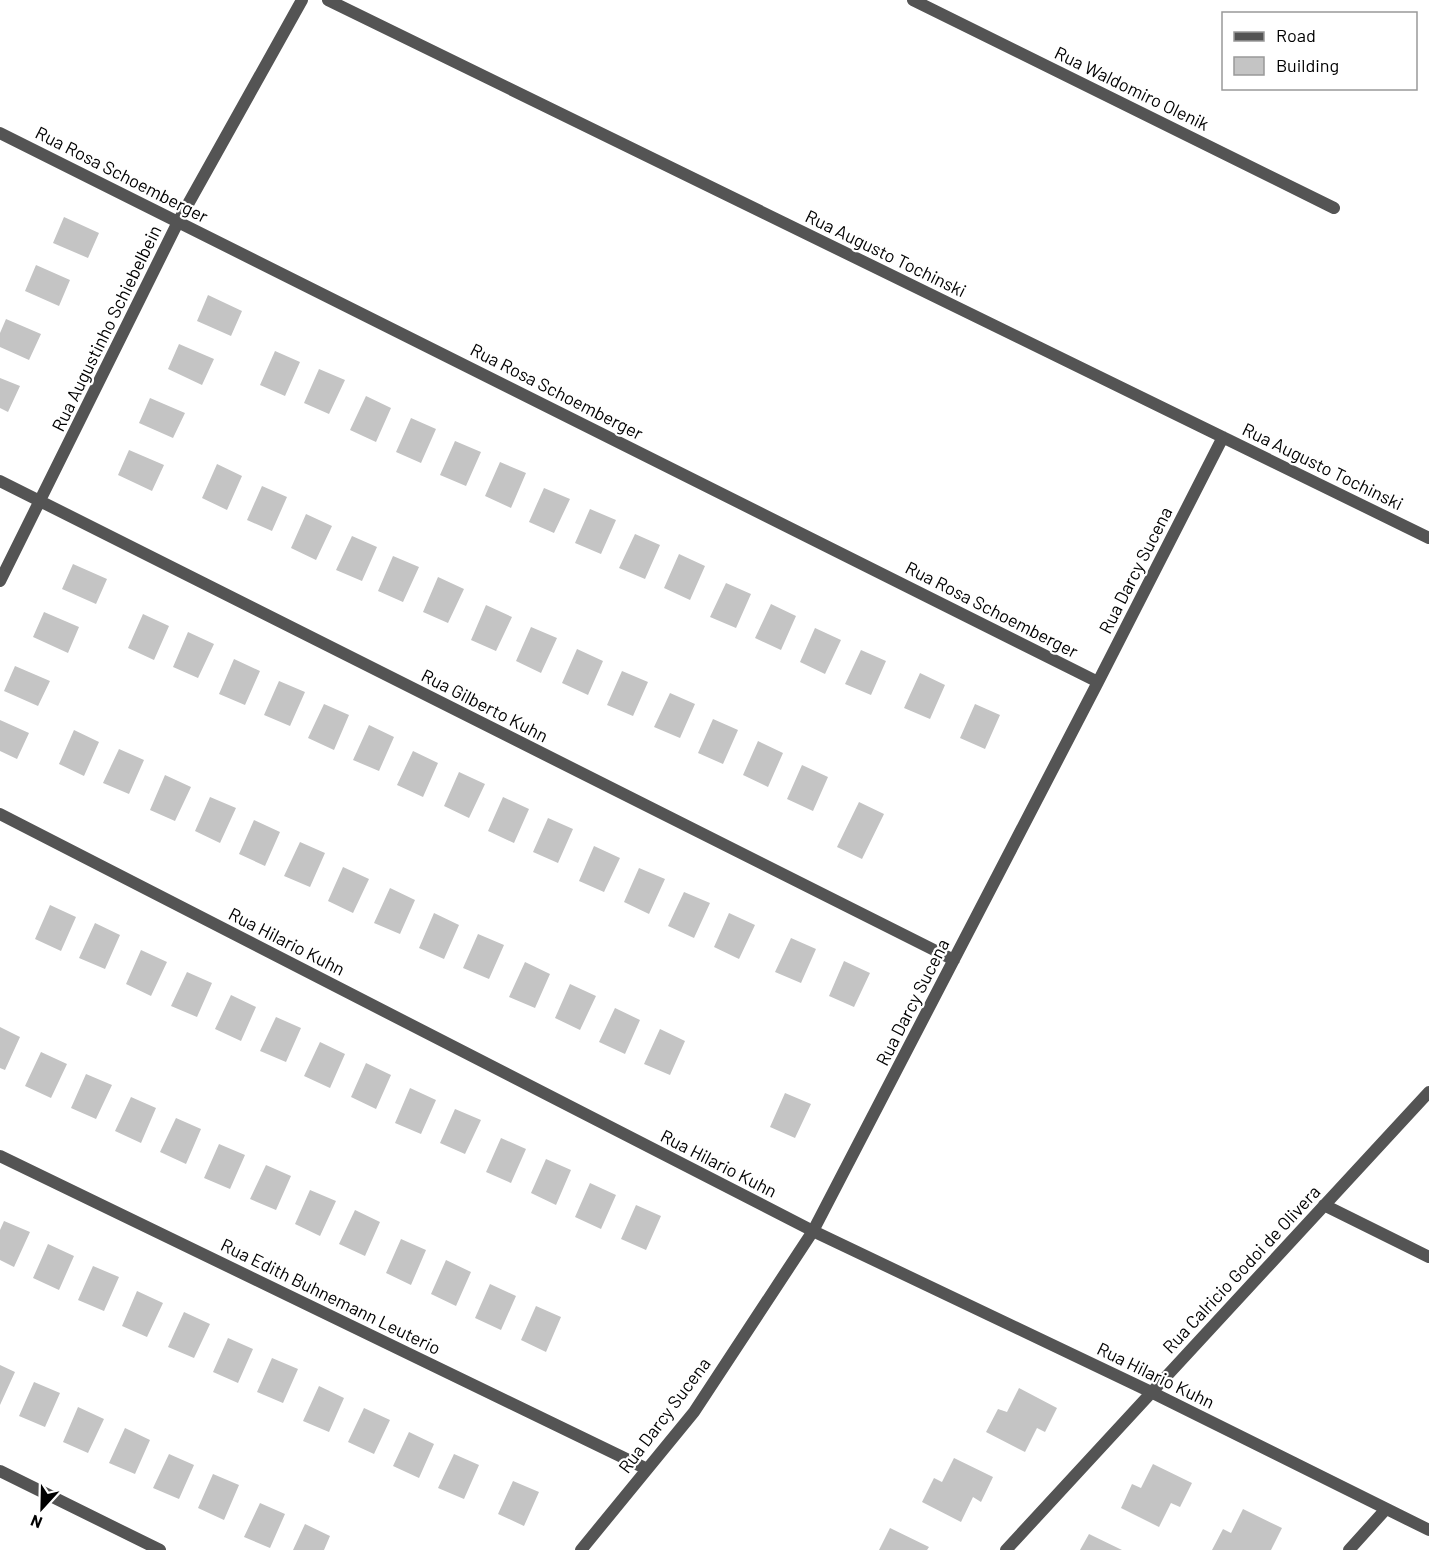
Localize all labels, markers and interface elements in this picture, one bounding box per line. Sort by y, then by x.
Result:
legend [1222,12,1417,90]
text: Road [1276,24,1316,46]
street label: Rua Waldomiro Olenik [1051,41,1213,135]
text: Building [1276,54,1339,76]
street label: Rua Rosa Schoemberger [32,121,212,227]
street label: Rua Augusto Tochinski [802,205,970,301]
street label: Rua Augustinho Schiebelbein [46,221,166,435]
street label: Rua Rosa Schoemberger [467,338,647,444]
street label: Rua Augusto Tochinski [1239,418,1407,514]
street label: Rua Darcy Sucena [1094,503,1176,637]
street label: Rua Rosa Schoemberger [902,556,1082,662]
street label: Rua Gilberto Kuhn [418,664,552,746]
street label: Rua Hilario Kuhn [225,902,349,980]
street label: Rua Darcy Sucena [871,935,953,1069]
street label: Rua Hilario Kuhn [657,1124,781,1202]
street label: Rua Calricio Godoi de Olivera [1158,1181,1324,1357]
street label: Rua Edith Buhnemann Leuterio [218,1233,444,1359]
street label: Rua Hilario Kuhn [1094,1337,1218,1413]
street label: Rua Darcy Sucena [613,1353,715,1477]
north arrow [12,1478,72,1538]
text: N [28,1512,45,1533]

